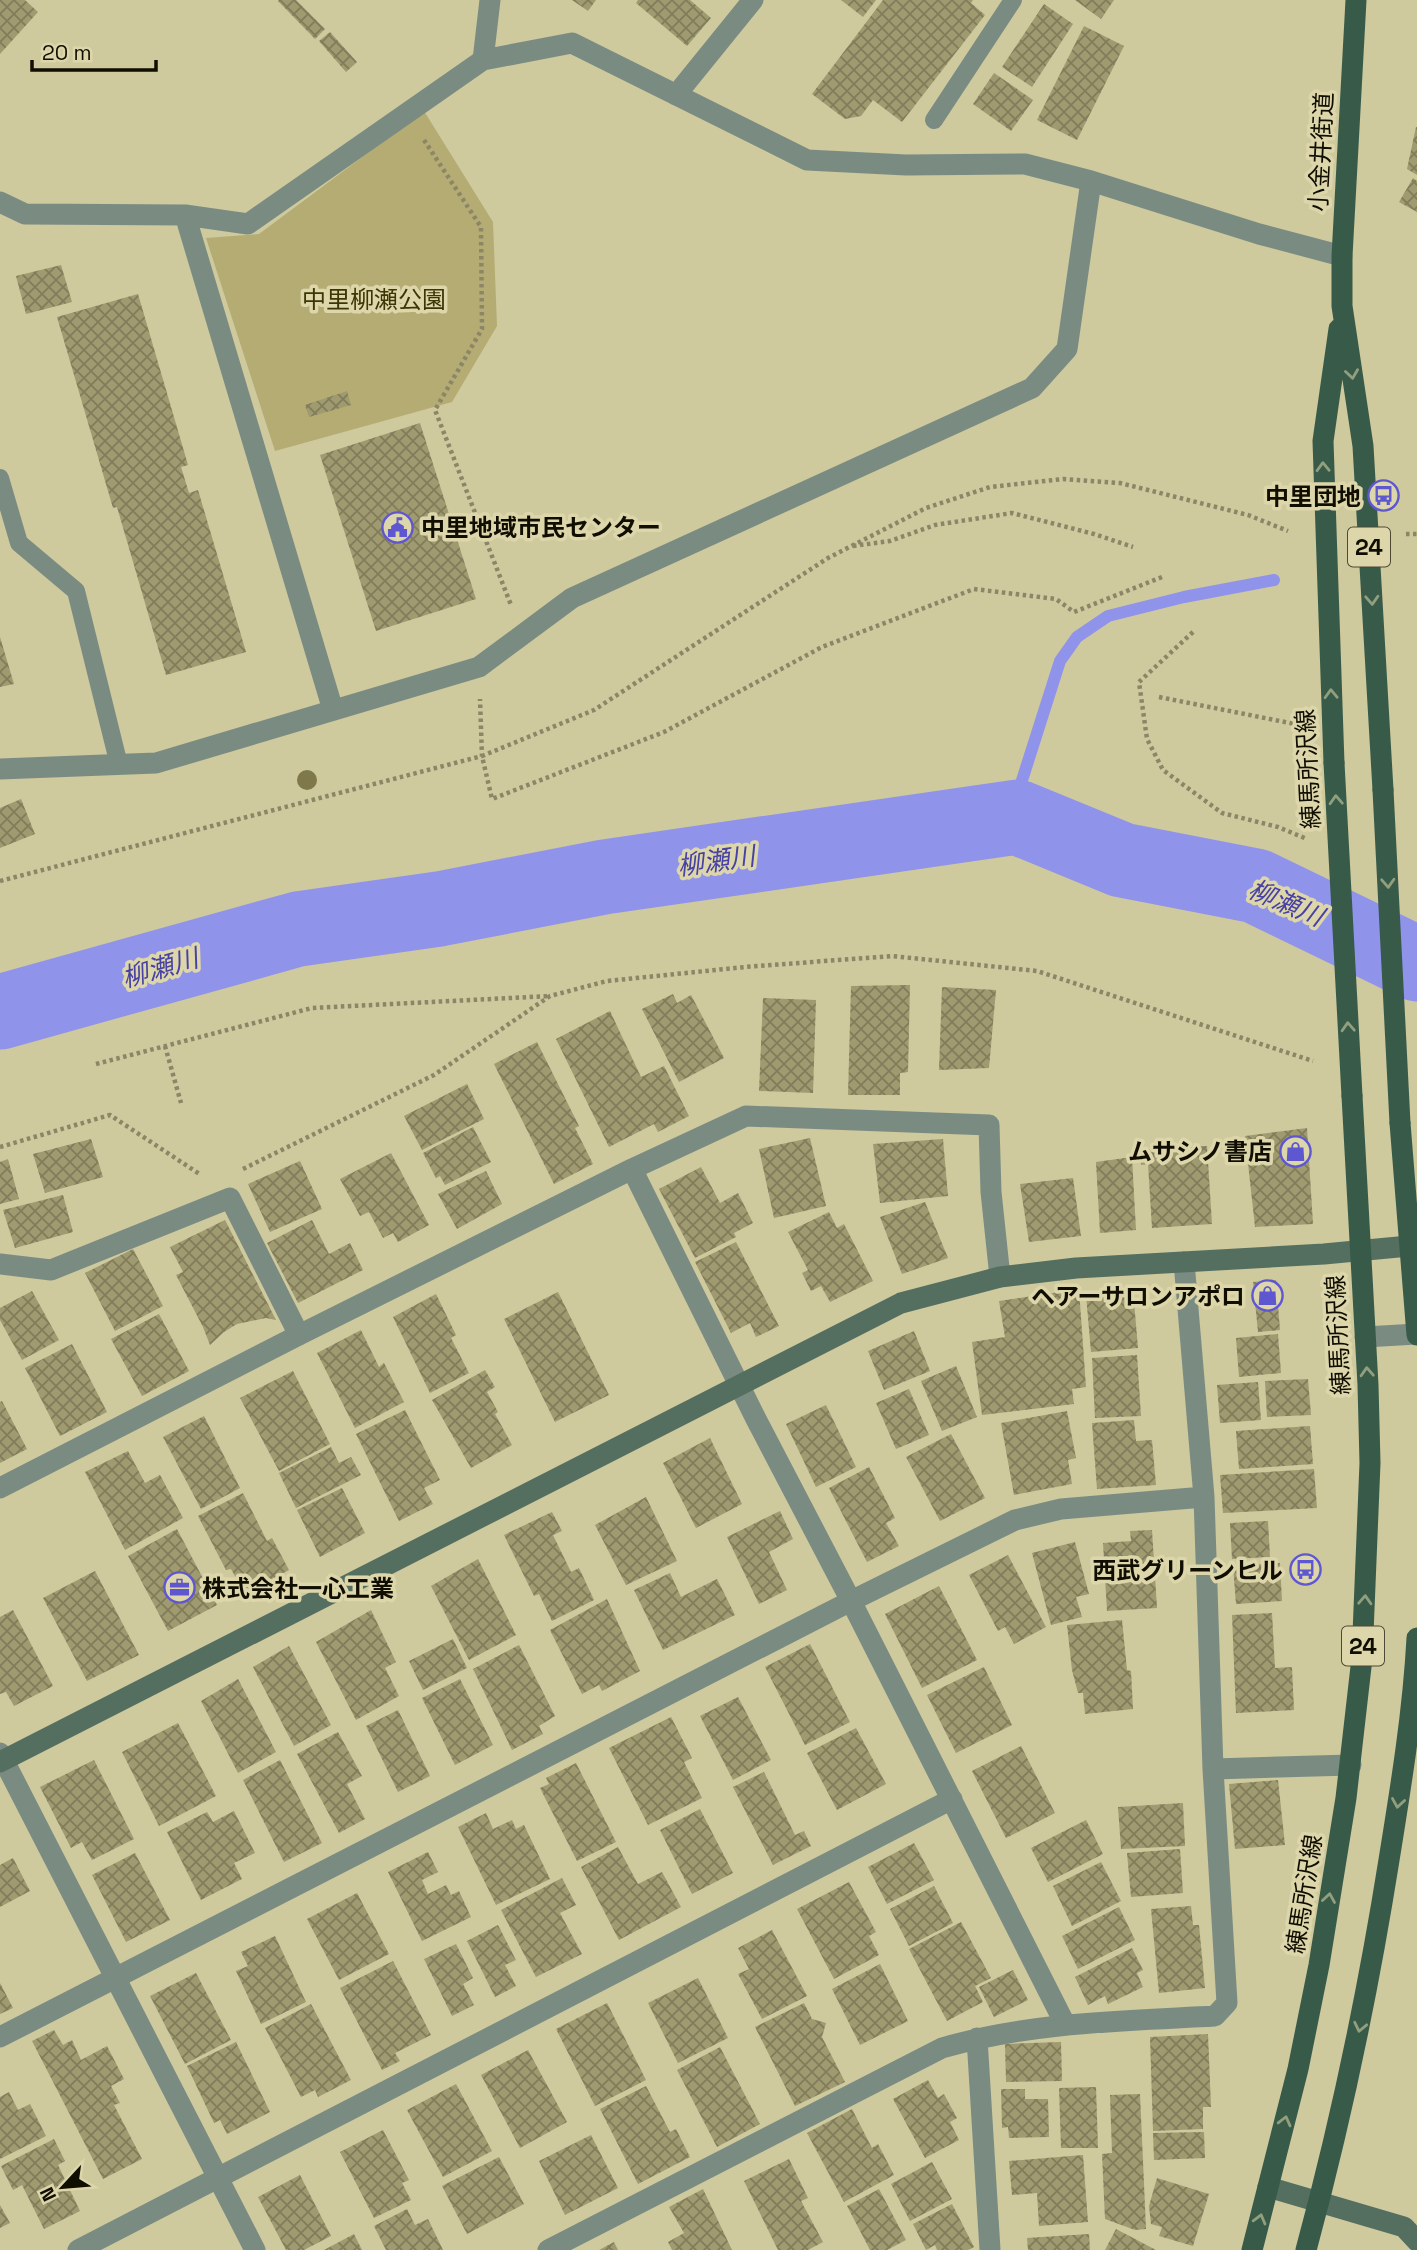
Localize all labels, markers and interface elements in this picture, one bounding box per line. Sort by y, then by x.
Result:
scale bar [32,28,156,72]
text: 20 m [42,39,92,66]
street label: 小金井街道 [1302,91,1340,213]
park label: 中里柳瀬公園 [302,284,446,315]
one-way arrow [1344,368,1359,379]
one-way arrow [1316,461,1331,472]
bus stop icon: 中里団地 [1367,479,1401,513]
place label: 中里団地 [1265,481,1361,512]
public building icon: 中里地域市民センター [381,510,415,544]
place label: 中里地域市民センター [421,512,661,543]
road number: 24 [1348,527,1390,566]
one-way arrow [1364,595,1379,606]
one-way arrow [1324,689,1339,700]
street label: 練馬所沢線 [1289,708,1327,830]
one-way arrow [1328,795,1343,806]
water label: 柳瀬川 [675,838,760,883]
water label: 柳瀬川 [1243,872,1331,935]
one-way arrow [1380,877,1395,888]
water label: 柳瀬川 [118,940,205,995]
one-way arrow [1341,1022,1356,1033]
shop icon: ムサシノ書店 [1278,1134,1312,1168]
place label: ムサシノ書店 [1128,1136,1272,1167]
street label: 練馬所沢線 [1319,1274,1357,1396]
shop icon: ヘアーサロンアポロ [1251,1279,1285,1313]
place label: ヘアーサロンアポロ [1031,1281,1245,1312]
one-way arrow [1360,1366,1375,1377]
bus stop icon: 西武グリーンヒル [1289,1553,1323,1587]
place label: 西武グリーンヒル [1092,1555,1283,1586]
office icon: 株式会社一心工業 [162,1571,196,1605]
place label: 株式会社一心工業 [202,1573,394,1604]
one-way arrow [1358,1594,1373,1605]
road number: 24 [1342,1626,1384,1666]
one-way arrow [1391,1797,1406,1809]
street label: 練馬所沢線 [1279,1832,1329,1956]
one-way arrow [1321,1892,1336,1904]
one-way arrow [1353,2021,1368,2033]
one-way arrow [1277,2115,1291,2127]
north arrow [28,2152,98,2222]
text: N [34,2183,62,2205]
one-way arrow [1252,2213,1266,2225]

